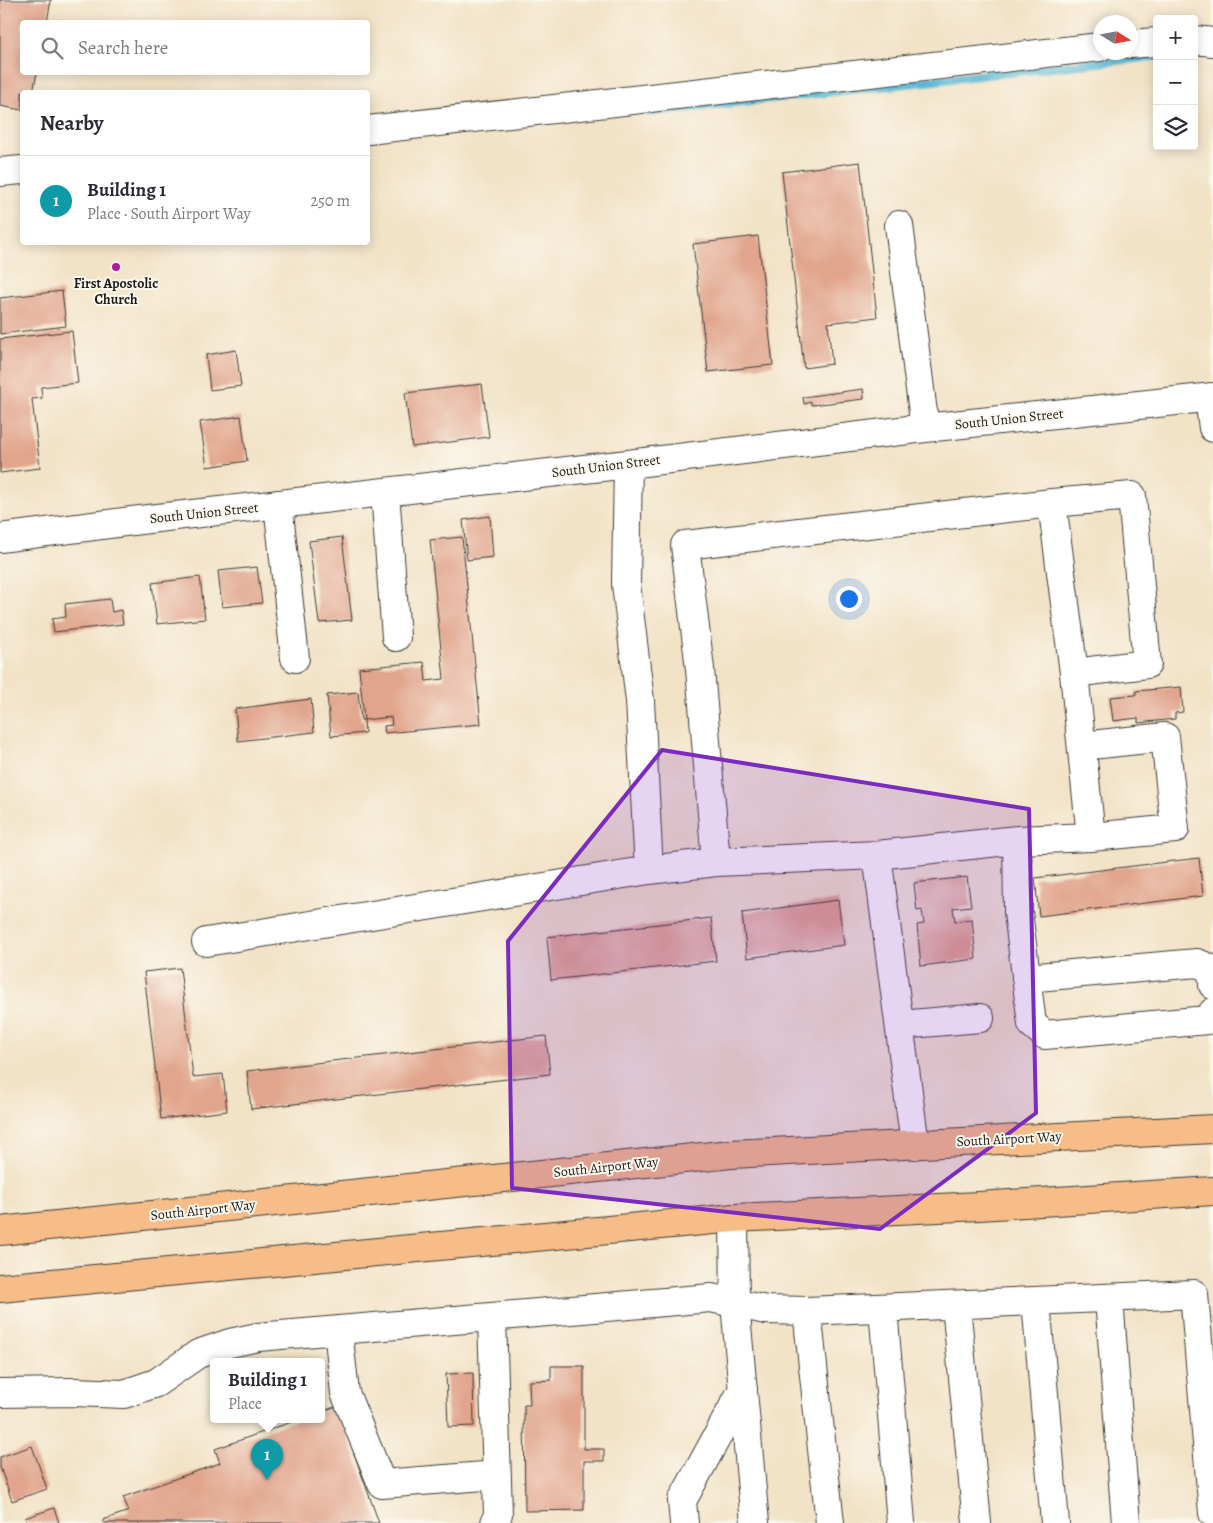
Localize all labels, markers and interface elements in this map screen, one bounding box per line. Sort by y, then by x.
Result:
north arrow [1093,15,1138,60]
map controls [1153,15,1198,150]
button: + [1153,15,1198,60]
search box [20,20,370,75]
icon: search [38,34,66,62]
text: Search here [78,35,168,61]
button: − [1153,60,1198,105]
button: layers [1153,105,1198,150]
text: Nearby [40,109,103,137]
text: Building 1 [87,177,166,203]
text: 1 [53,190,59,212]
text: 250 m [311,190,350,212]
text: Place · South Airport Way [87,203,251,225]
marker: First Apostolic Church [110,261,122,273]
place label: First Apostolic Church [74,274,158,309]
street label: South Union Street [954,404,1065,434]
street label: South Union Street [551,450,662,482]
street label: South Union Street [149,498,260,528]
your location [836,586,862,612]
street label: South Airport Way [956,1127,1063,1151]
street label: South Airport Way [553,1152,660,1182]
street label: South Airport Way [150,1195,257,1225]
popup [210,1358,325,1423]
text: Building 1 [228,1367,307,1393]
text: Place [228,1393,262,1415]
pin: 1 [251,1439,283,1480]

